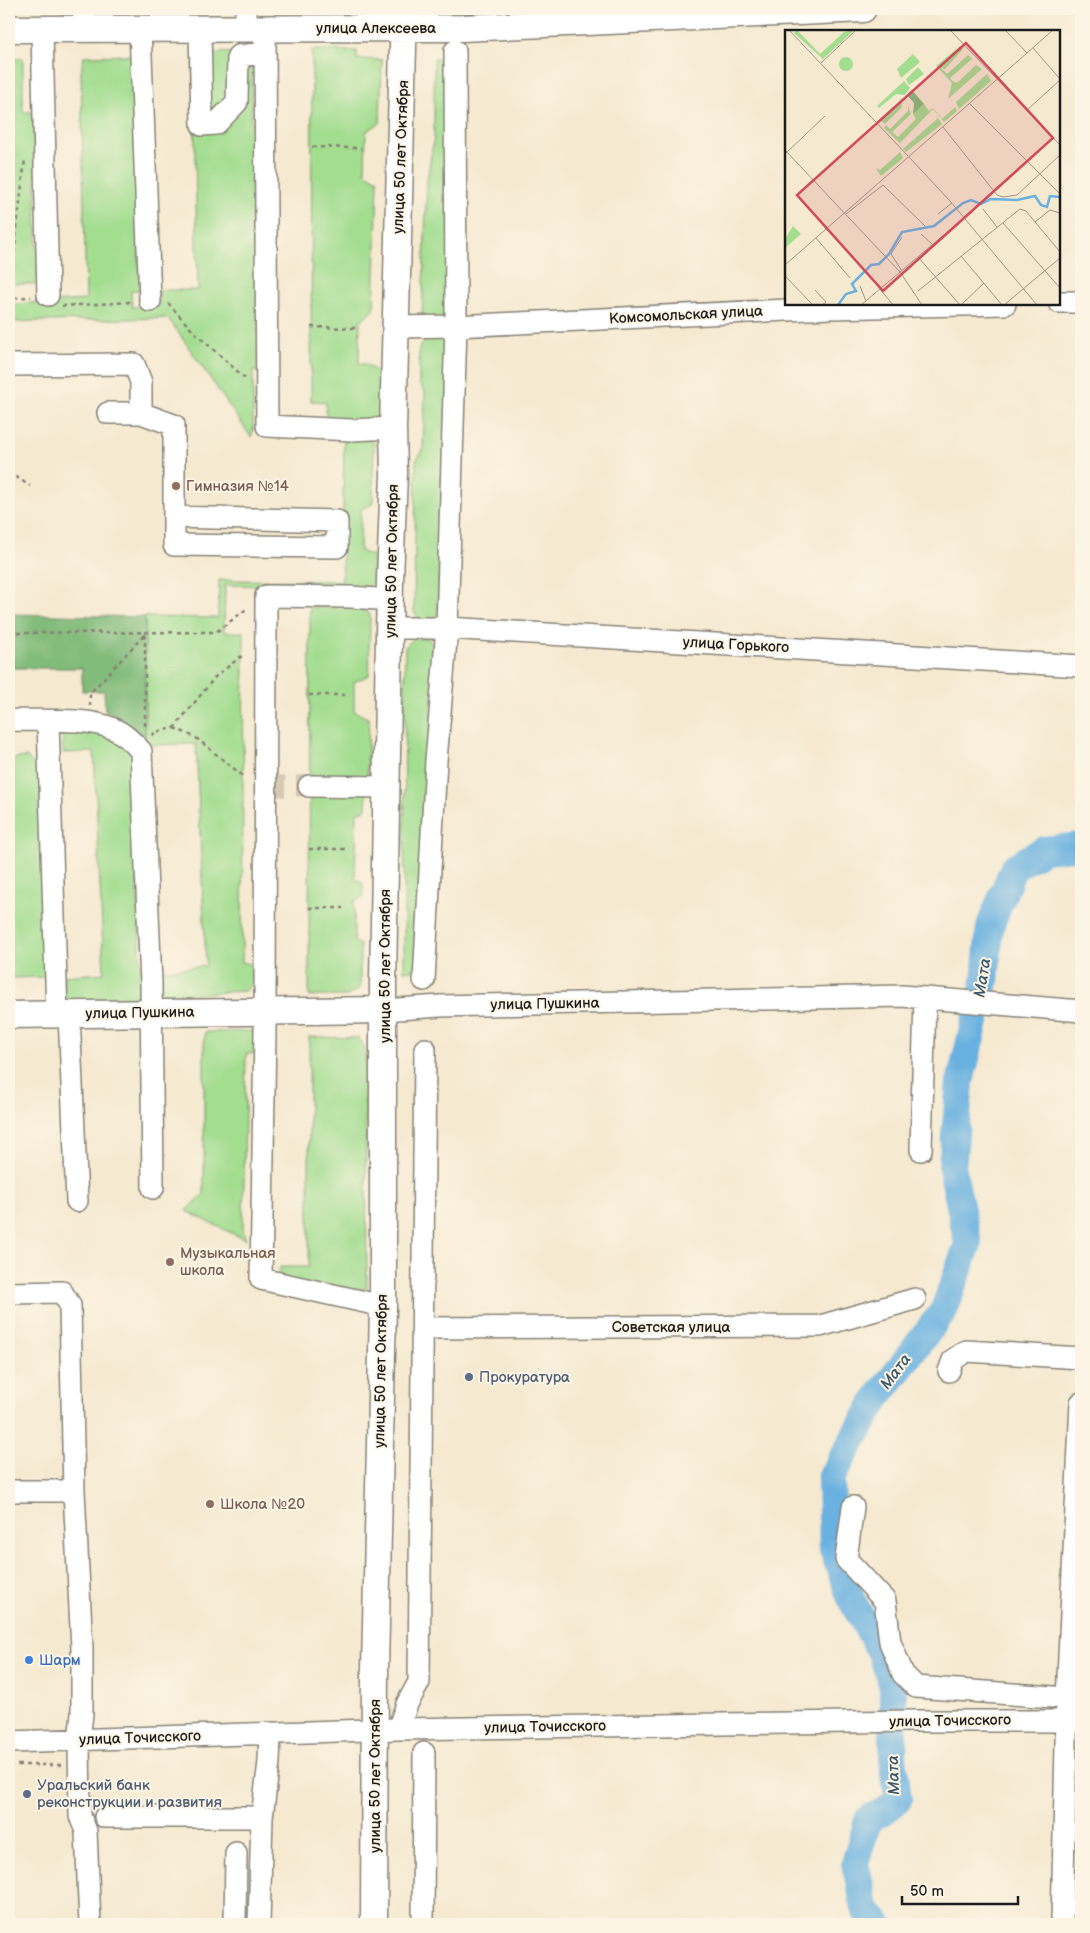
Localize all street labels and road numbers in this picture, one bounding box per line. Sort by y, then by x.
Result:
street label: улица Алексеева [316,19,436,38]
street label: улица 50 лет Октября [389,80,413,234]
street label: Комсомольская улица [609,301,763,329]
street label: улица 50 лет Октября [381,484,403,638]
street label: улица Горького [682,633,790,657]
street label: улица 50 лет Октября [376,889,395,1043]
street label: улица Пушкина [490,994,600,1014]
street label: улица Пушкина [85,1003,195,1023]
street label: улица 50 лет Октября [370,1294,392,1448]
street label: Советская улица [612,1318,730,1337]
street label: улица 50 лет Октября [366,1699,385,1853]
street label: улица Точисского [889,1710,1011,1732]
street label: улица Точисского [484,1716,606,1738]
street label: улица Точисского [79,1726,201,1750]

